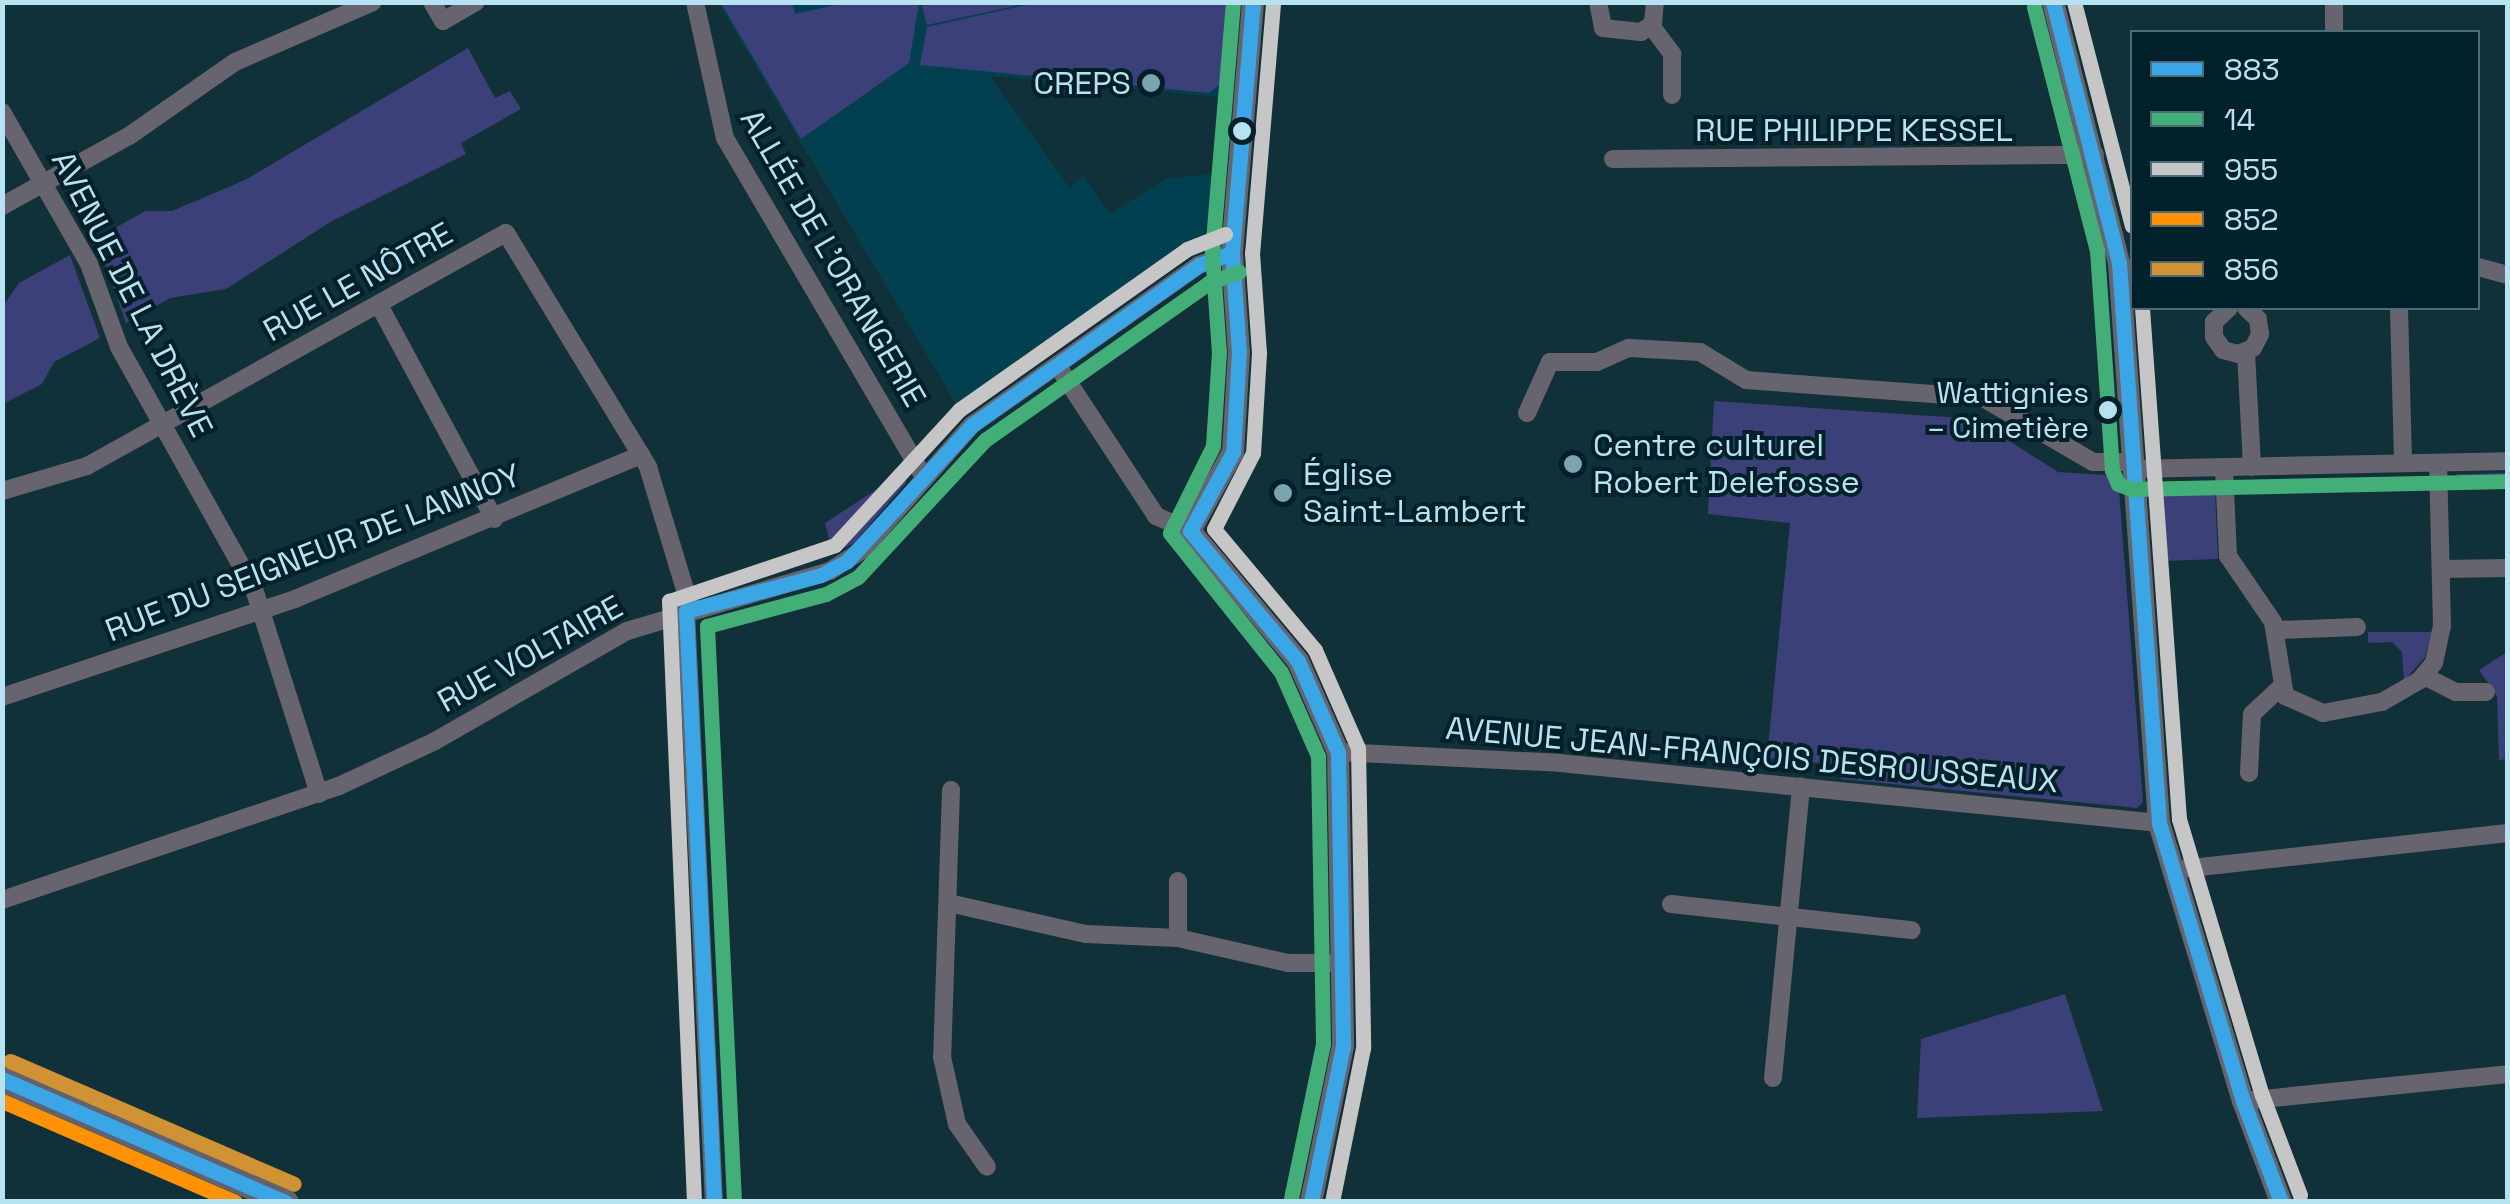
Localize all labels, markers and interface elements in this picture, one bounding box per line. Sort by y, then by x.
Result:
legend [2130,30,2480,310]
text: 883 [2224,50,2280,89]
place label: CREPS [1033,64,1131,102]
marker: CREPS [1140,72,1162,94]
text: 14 [2224,100,2255,139]
street label: ALLÉE DE L'ORANGERIE [732,103,934,413]
street label: RUE PHILIPPE KESSEL [1695,111,2013,149]
unlabelled marker [1232,121,1252,141]
street label: AVENUE DE LA DRÈVE [43,145,221,443]
text: 955 [2224,150,2278,189]
text: 852 [2224,200,2279,239]
street label: RUE LE NÔTRE [257,214,459,350]
text: 856 [2224,250,2279,289]
place label: Wattignies – Cimetière [1926,375,2089,446]
marker: Wattignies – Cimetière [2098,400,2118,420]
place label: Centre culturel Robert Delefosse [1593,427,1860,502]
marker: Centre culturel Robert Delefosse [1562,453,1584,475]
street label: RUE DU SEIGNEUR DE LANNOY [100,456,526,650]
place label: Église Saint-Lambert [1303,456,1527,531]
marker: Église Saint-Lambert [1272,482,1294,504]
street label: RUE VOLTAIRE [431,587,629,721]
street label: AVENUE JEAN-FRANÇOIS DESROUSSEAUX [1444,709,2060,801]

